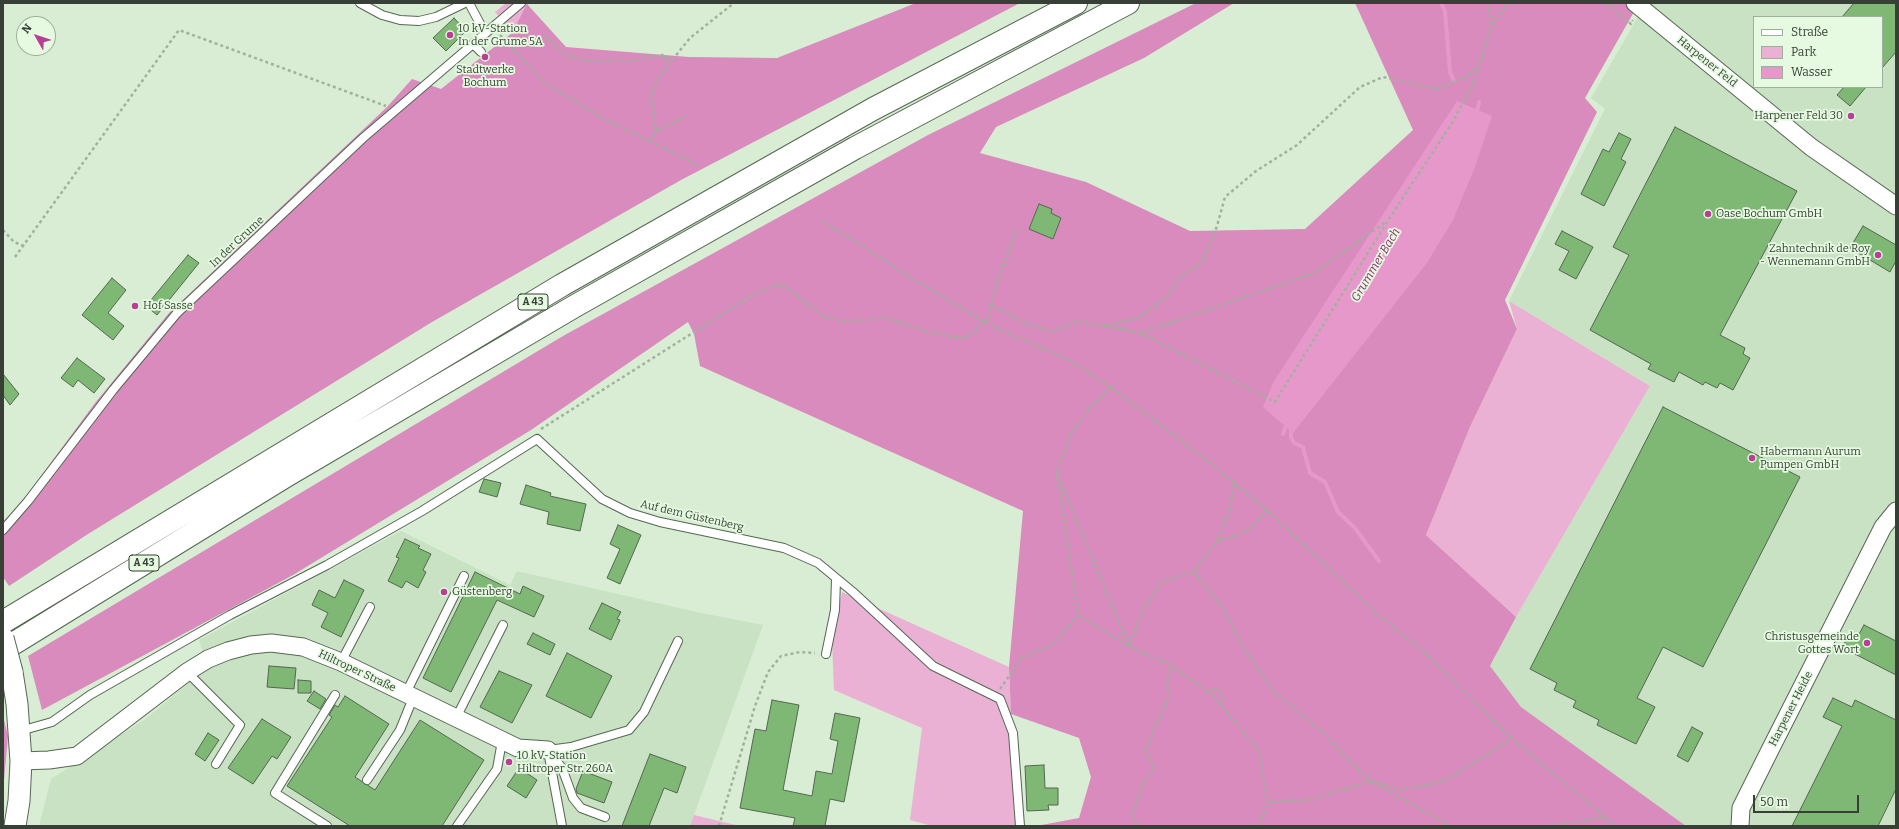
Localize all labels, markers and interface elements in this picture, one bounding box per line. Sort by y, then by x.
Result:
north arrow [16,16,56,56]
legend [1753,16,1883,88]
text: N [19,21,35,36]
place label: 10 kV-Station In der Grume 5A [458,22,543,48]
text: Straße [1791,25,1828,39]
marker: 10 kV-Station In der Grume 5A [445,30,455,40]
street label: Harpener Feld [1674,34,1740,90]
text: Park [1791,45,1816,59]
marker: Stadtwerke Bochum [480,52,490,62]
place label: Stadtwerke Bochum [456,63,514,89]
text: Wasser [1791,65,1832,79]
place label: Harpener Feld 30 [1754,109,1843,123]
marker: Harpener Feld 30 [1846,111,1856,121]
place label: Oase Bochum GmbH [1716,207,1822,221]
marker: Oase Bochum GmbH [1703,209,1713,219]
street label: In der Grume [207,214,267,270]
water label: Grummer Bach [1349,226,1403,304]
place label: Zahntechnik de Roy - Wennemann GmbH [1760,242,1870,268]
marker: Zahntechnik de Roy - Wennemann GmbH [1873,250,1883,260]
road number: A 43 [518,294,548,310]
place label: Hof Sasse [143,299,193,313]
marker: Hof Sasse [130,301,140,311]
place label: Habermann Aurum Pumpen GmbH [1760,445,1861,471]
marker: Habermann Aurum Pumpen GmbH [1747,453,1757,463]
street label: Auf dem Güstenberg [639,498,745,534]
road number: A 43 [129,555,159,571]
place label: Güstenberg [452,585,512,599]
marker: Güstenberg [439,587,449,597]
place label: Christusgemeinde Gottes Wort [1765,630,1859,656]
marker: Christusgemeinde Gottes Wort [1862,638,1872,648]
street label: Hiltroper Straße [316,647,398,695]
street label: Harpener Heide [1766,669,1816,749]
place label: 10 kV-Station Hiltroper Str. 260A [517,749,613,775]
marker: 10 kV-Station Hiltroper Str. 260A [504,757,514,767]
scale bar [1755,787,1861,813]
text: 50 m [1760,795,1788,809]

